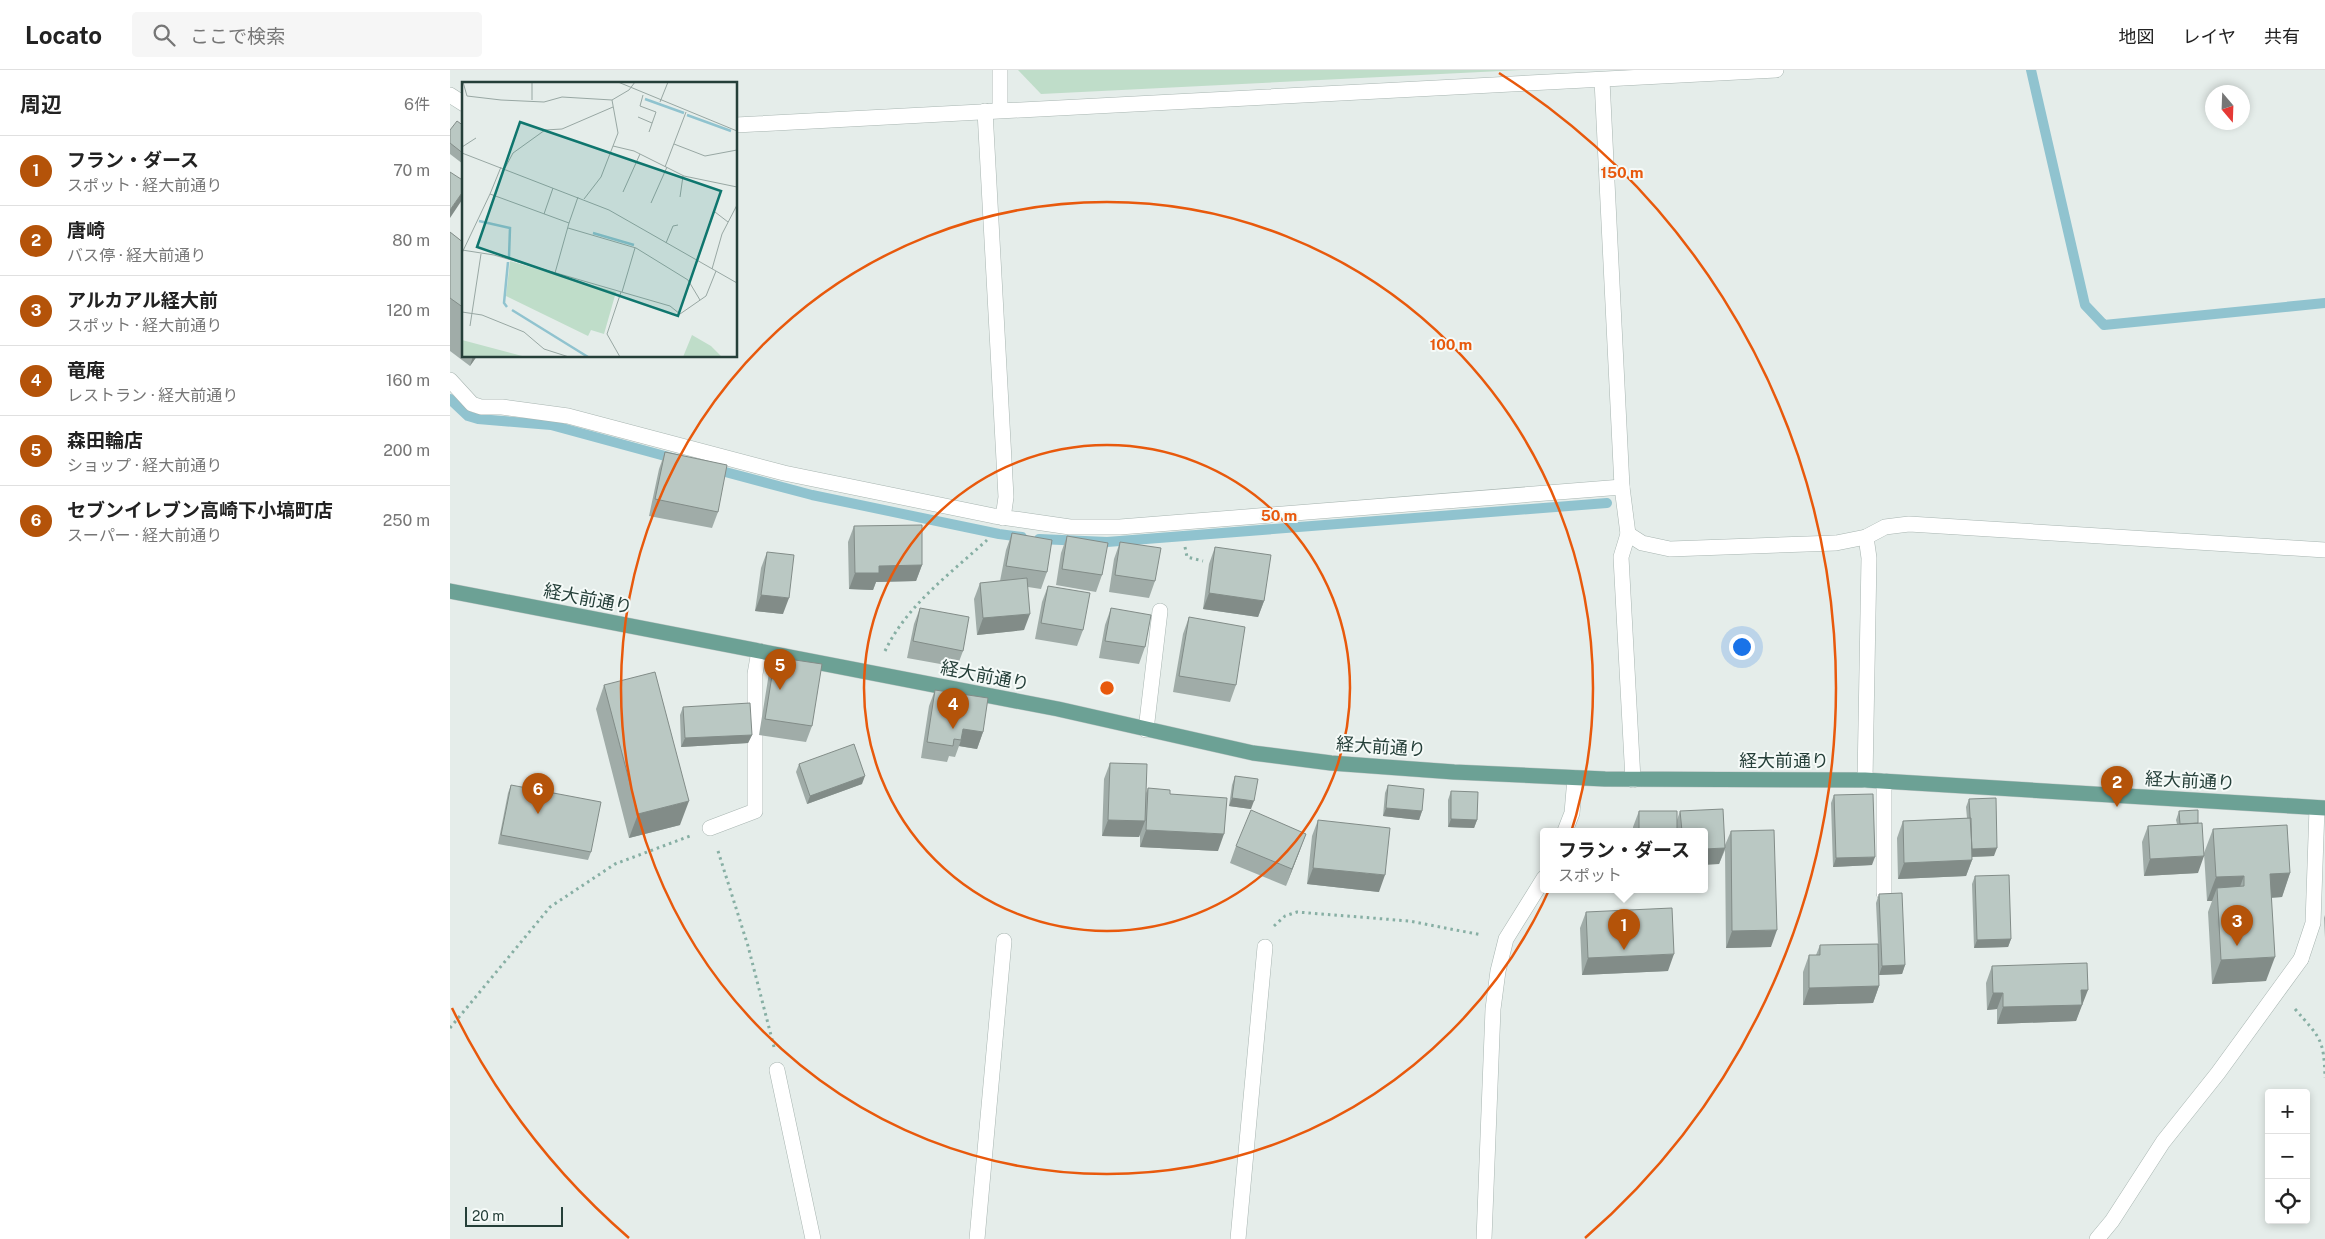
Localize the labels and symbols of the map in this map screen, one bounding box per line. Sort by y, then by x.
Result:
inset map [462,82,738,358]
north arrow [2205,85,2250,130]
text: 150 m [1600,164,1644,181]
text: 100 m [1430,336,1472,353]
text: 50 m [1261,507,1297,524]
street label: 経大前通り [542,580,634,617]
your location [1729,634,1755,660]
pin: 5 [764,649,796,690]
street label: 経大前通り [939,657,1031,694]
centre of rings [1098,679,1116,697]
pin: 4 [937,688,969,729]
street label: 経大前通り [1335,733,1427,760]
street label: 経大前通り [1739,750,1829,771]
pin: 2 [2101,766,2133,807]
street label: 経大前通り [2145,768,2236,793]
pin: 6 [522,773,554,814]
pin: 3 [2221,905,2253,946]
pin: 1 [1608,909,1640,950]
scale bar [465,1204,562,1227]

